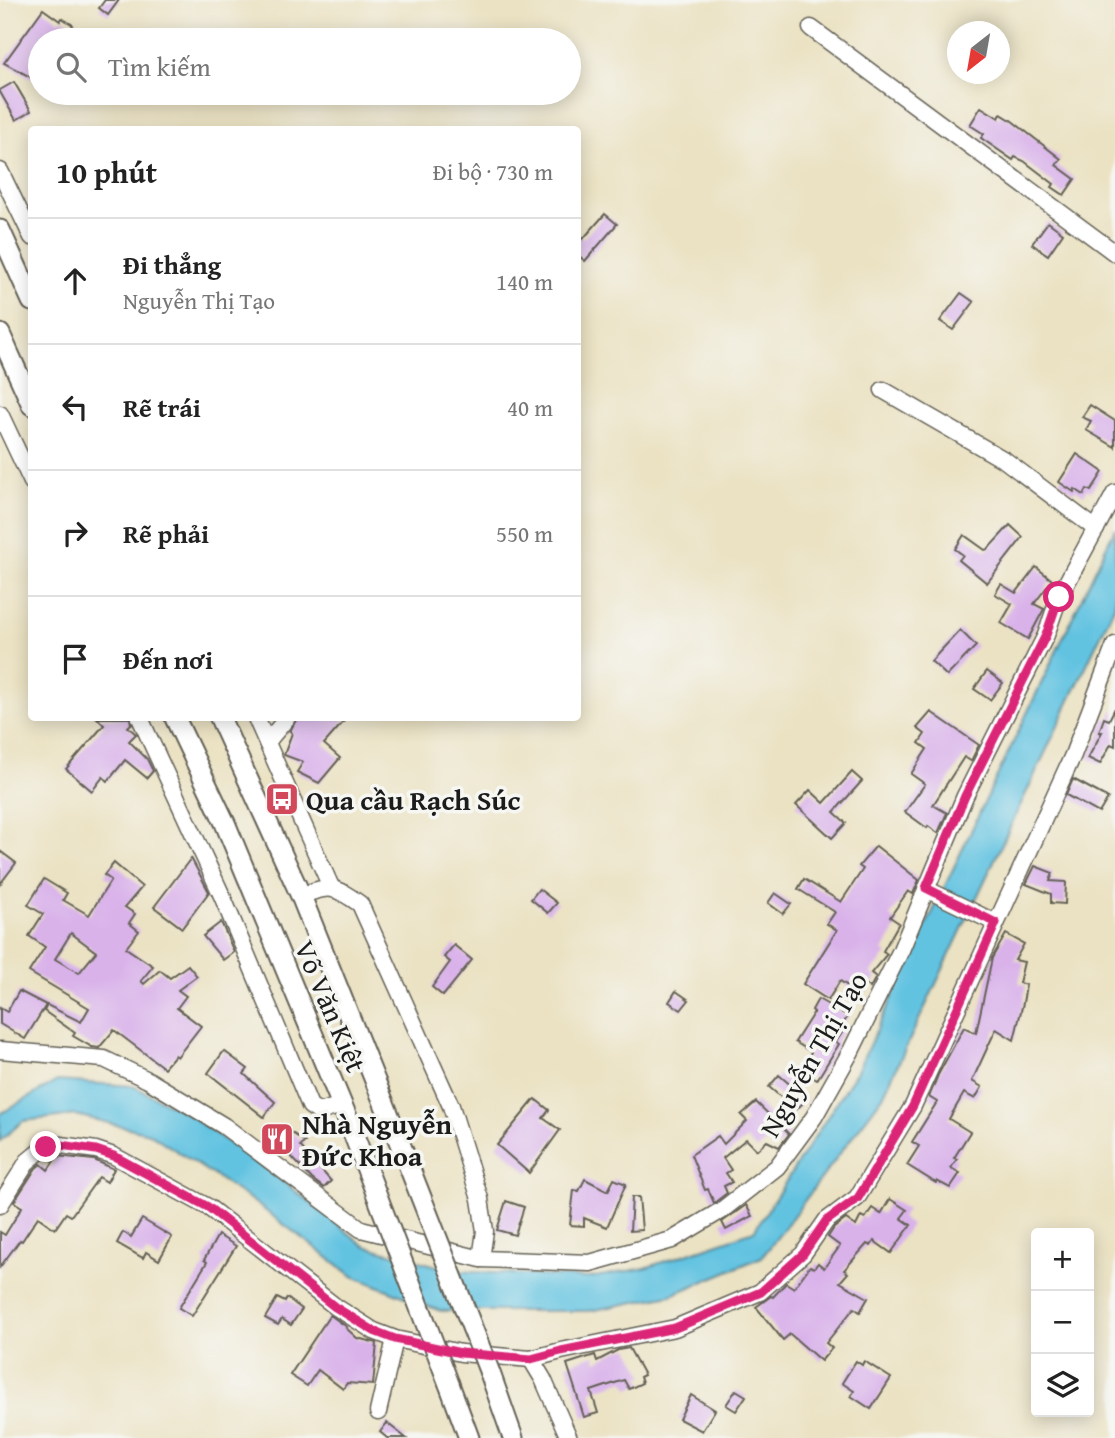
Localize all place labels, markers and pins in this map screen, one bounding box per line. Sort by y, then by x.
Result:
place label: Qua cầu Rạch Súc [306,779,520,820]
bus stop icon: Qua cầu Rạch Súc [263,780,301,818]
place label: Nhà Nguyễn Đức Khoa [302,1103,452,1176]
restaurant icon: Nhà Nguyễn Đức Khoa [258,1120,296,1158]

